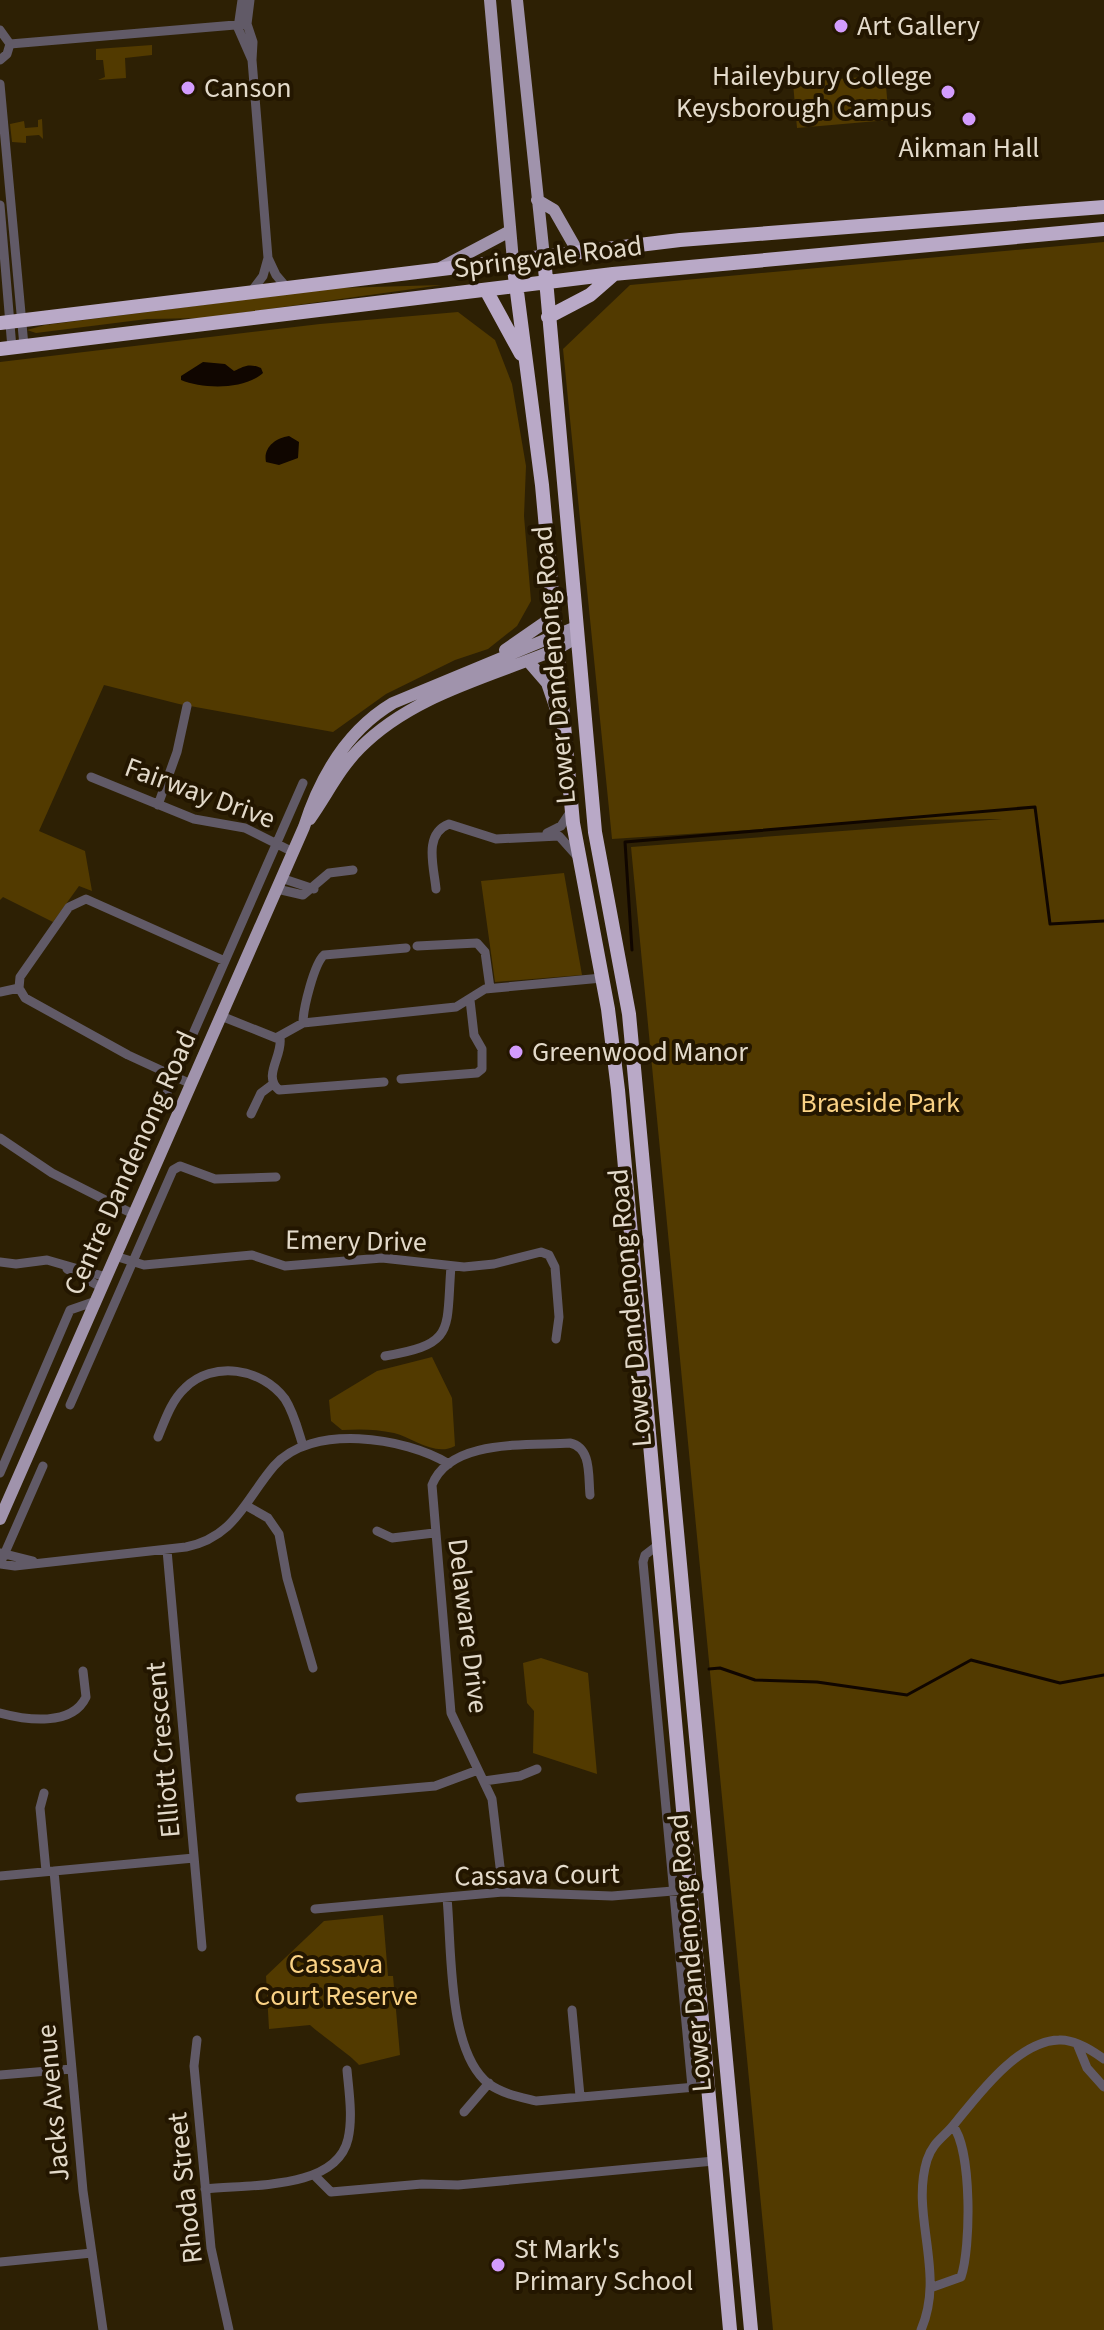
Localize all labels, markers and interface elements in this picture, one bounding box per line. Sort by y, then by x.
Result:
place label: Art Gallery [857,6,980,46]
marker: Art Gallery [832,17,850,35]
place label: Haileybury College Keysborough Campus [676,56,932,128]
place label: Canson [204,68,292,108]
marker: Canson [179,79,197,97]
marker: Haileybury College Keysborough Campus [939,83,957,101]
marker: Aikman Hall [960,110,978,128]
place label: Aikman Hall [899,128,1039,168]
street label: Springvale Road [451,226,645,288]
street label: Lower Dandenong Road [522,524,586,806]
street label: Fairway Drive [119,747,281,839]
street label: Centre Dandenong Road [54,1025,206,1301]
place label: Greenwood Manor [532,1032,748,1072]
marker: Greenwood Manor [507,1043,525,1061]
park label: Braeside Park [800,1083,960,1123]
street label: Lower Dandenong Road [598,1167,662,1449]
street label: Emery Drive [285,1220,427,1262]
street label: Delaware Drive [437,1536,499,1716]
street label: Elliott Crescent [135,1660,191,1840]
street label: Lower Dandenong Road [658,1812,722,2094]
street label: Cassava Court [454,1854,621,1896]
park label: Cassava Court Reserve [254,1944,418,2016]
street label: Jacks Avenue [26,2023,80,2183]
street label: Rhoda Street [157,2110,213,2266]
place label: St Mark's Primary School [514,2229,693,2301]
marker: St Mark's Primary School [489,2256,507,2274]

